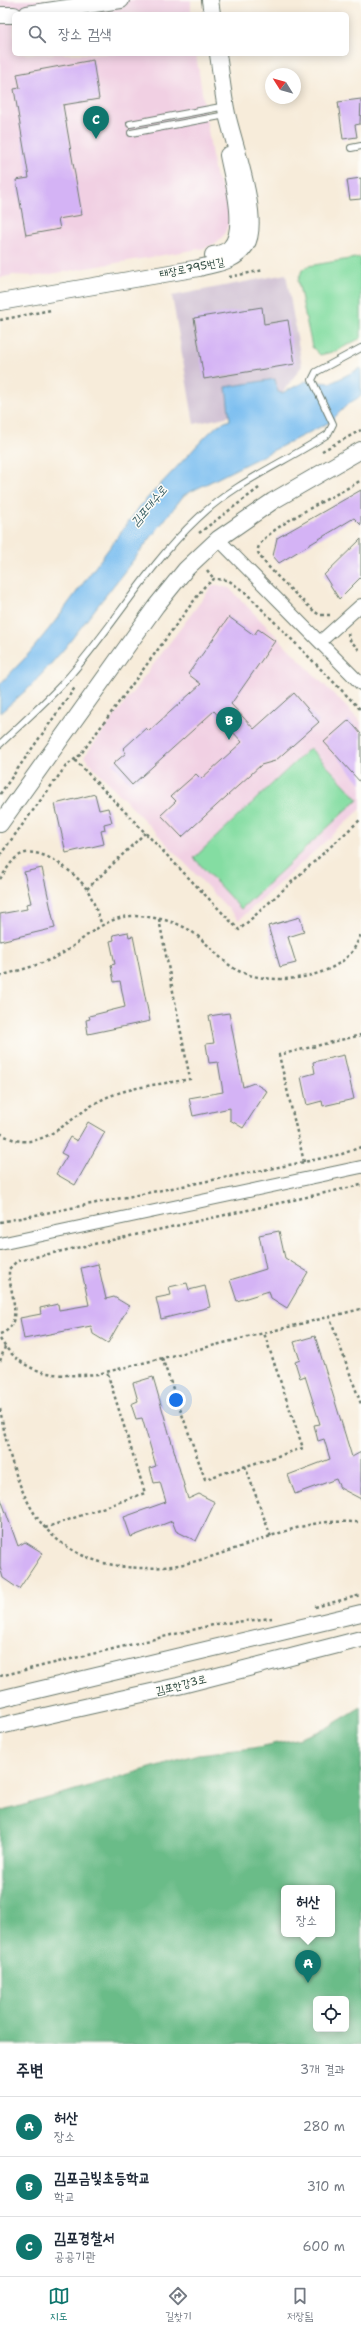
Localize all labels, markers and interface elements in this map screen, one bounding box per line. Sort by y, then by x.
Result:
search box [12,12,349,56]
icon: search [26,23,48,45]
text: 장소 검색 [58,24,111,44]
north arrow [265,68,301,104]
pin: C [83,106,109,139]
street label: 태장로795번길 [158,254,226,282]
water label: 김포대수로 [127,482,171,530]
pin: B [216,707,242,740]
your location [166,1390,186,1410]
street label: 김포한강3로 [154,1671,208,1699]
popup [281,1885,335,1937]
text: 허산 [296,1892,320,1912]
text: 장소 [296,1912,317,1929]
pin: A [295,1950,321,1983]
map controls [313,1996,349,2032]
button: locate [313,1996,349,2032]
text: 주변 [16,2059,43,2081]
text: 3개 결과 [300,2061,345,2078]
text: 허산 [54,2108,78,2128]
text: A [24,2118,34,2135]
text: 280 m [303,2118,345,2135]
text: 장소 [54,2128,75,2145]
text: 김포금빛초등학교 [54,2168,151,2188]
text: B [25,2178,33,2195]
text: 310 m [307,2178,345,2195]
text: 학교 [54,2188,75,2205]
text: 김포경찰서 [54,2228,114,2248]
text: C [25,2238,33,2255]
text: 600 m [302,2238,345,2255]
text: 공공기관 [54,2248,96,2265]
tab: 지도 [48,2285,70,2324]
tab: 길찾기 [165,2285,191,2324]
tab: 저장됨 [287,2285,313,2324]

